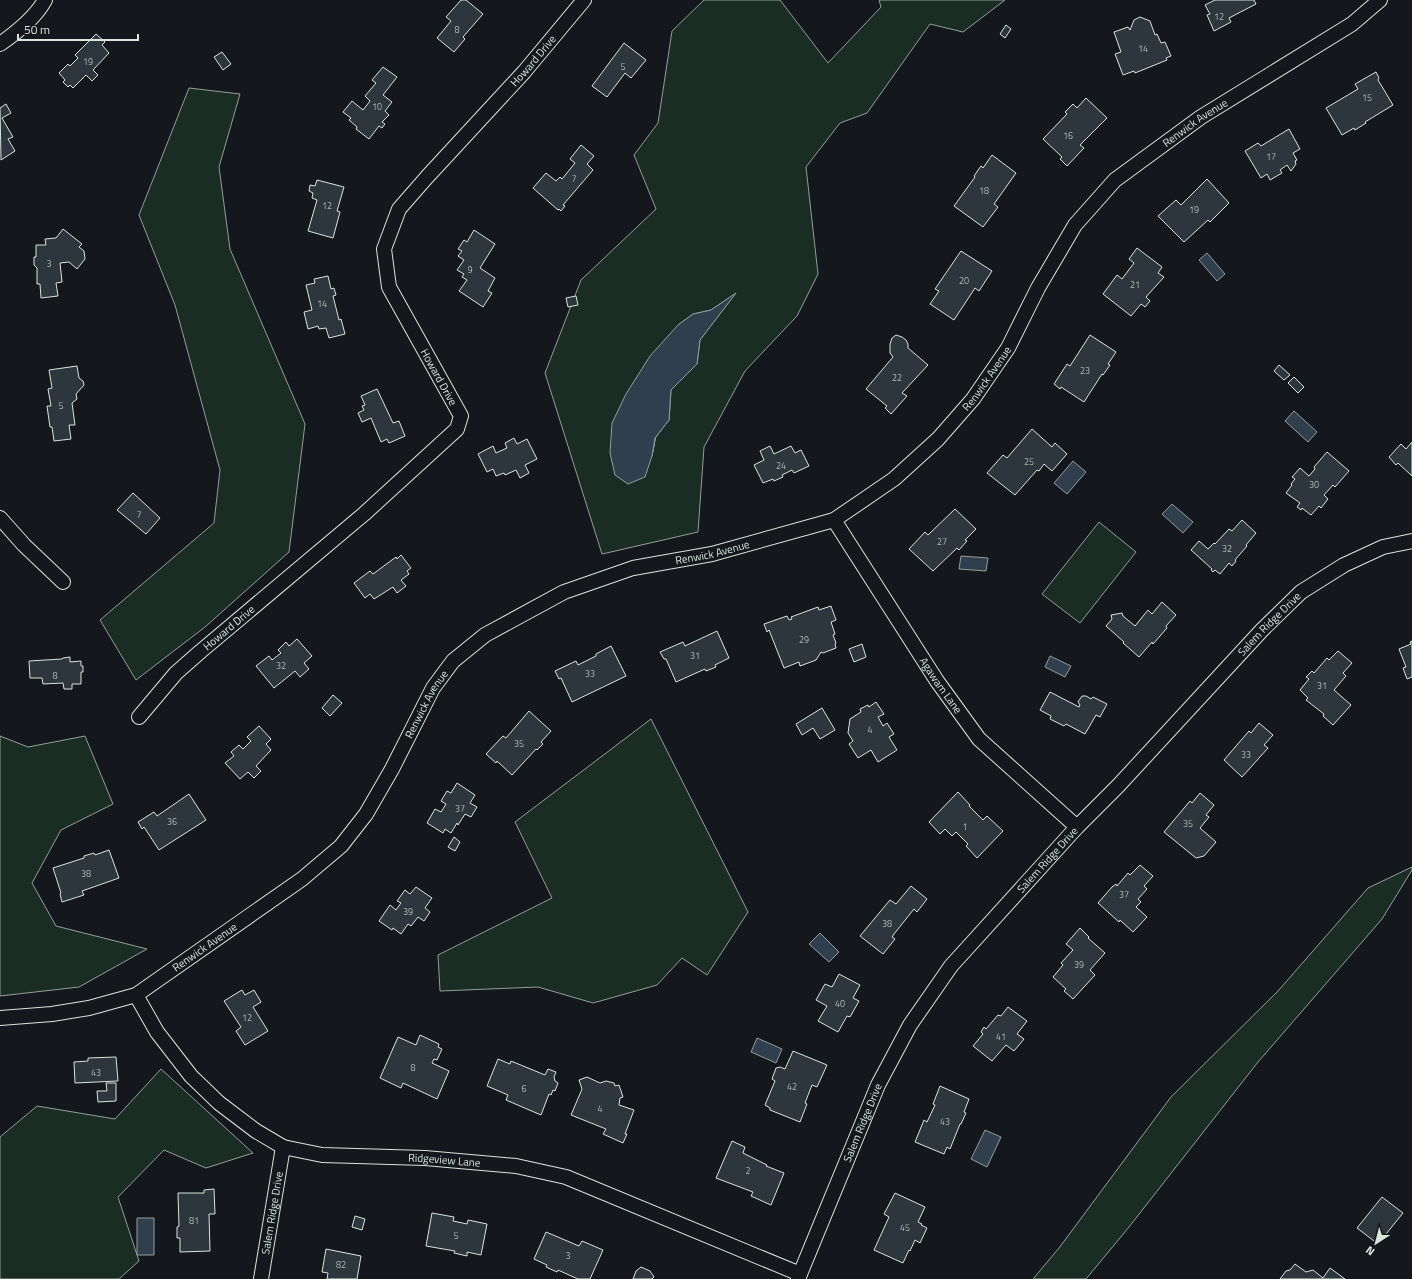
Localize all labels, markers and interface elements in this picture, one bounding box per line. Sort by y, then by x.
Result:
house number: 12 [1214,10,1224,23]
scale bar [18,16,138,42]
text: 50 m [24,20,50,39]
house number: 8 [454,23,460,36]
street label: Howard Drive [507,31,560,90]
house number: 14 [1138,42,1148,55]
house number: 19 [83,55,93,68]
house number: 5 [620,60,626,73]
house number: 15 [1362,91,1372,104]
street label: Renwick Avenue [1159,94,1231,151]
house number: 10 [372,100,382,113]
house number: 16 [1063,129,1073,142]
house number: 17 [1266,150,1276,163]
house number: 7 [571,172,577,185]
house number: 18 [979,184,989,197]
house number: 12 [322,199,332,212]
house number: 19 [1189,203,1199,216]
house number: 3 [46,257,52,270]
house number: 9 [467,263,473,276]
house number: 20 [959,274,969,287]
house number: 21 [1130,278,1140,291]
house number: 14 [317,297,327,310]
street label: Renwick Avenue [958,343,1015,414]
street label: Howard Drive [417,346,461,409]
house number: 23 [1080,364,1090,377]
house number: 22 [892,371,902,384]
house number: 5 [58,399,64,412]
house number: 25 [1024,455,1034,468]
house number: 24 [776,459,786,472]
house number: 30 [1309,478,1319,491]
house number: 7 [136,508,142,521]
house number: 27 [937,535,947,548]
street label: Renwick Avenue [674,536,752,568]
house number: 32 [1222,542,1232,555]
street label: Salem Ridge Drive [1234,588,1305,659]
street label: Howard Drive [199,601,258,654]
house number: 29 [799,633,809,646]
house number: 31 [690,649,700,662]
street label: Agawam Lane [916,654,966,717]
house number: 32 [276,659,286,672]
street label: Renwick Avenue [401,666,452,741]
house number: 33 [585,667,595,680]
house number: 8 [52,669,58,682]
house number: 31 [1317,679,1327,692]
house number: 4 [867,723,873,736]
house number: 35 [514,737,524,750]
house number: 33 [1241,748,1251,761]
house number: 37 [455,802,465,815]
house number: 36 [167,815,177,828]
house number: 35 [1183,817,1193,830]
house number: 1 [962,820,968,833]
street label: Salem Ridge Drive [1013,823,1082,896]
house number: 38 [81,867,91,880]
house number: 37 [1119,888,1129,901]
house number: 39 [403,905,413,918]
house number: 38 [882,917,892,930]
street label: Renwick Avenue [169,919,241,975]
house number: 39 [1074,958,1084,971]
house number: 40 [835,997,845,1010]
house number: 12 [242,1011,252,1024]
house number: 41 [996,1030,1006,1043]
house number: 8 [410,1061,416,1074]
house number: 43 [91,1066,101,1079]
house number: 42 [787,1080,797,1093]
street label: Salem Ridge Drive [839,1080,886,1165]
house number: 6 [521,1082,527,1095]
house number: 4 [597,1102,603,1115]
house number: 43 [940,1115,950,1128]
street label: Ridgeview Lane [408,1150,481,1171]
house number: 2 [745,1164,751,1177]
street label: Salem Ridge Drive [257,1170,287,1256]
house number: 81 [189,1214,199,1227]
house number: 45 [900,1221,910,1234]
north arrow [1356,1223,1396,1263]
house number: 5 [453,1229,459,1242]
text: N [1362,1242,1378,1260]
house number: 3 [565,1249,571,1262]
house number: 82 [336,1258,346,1271]

